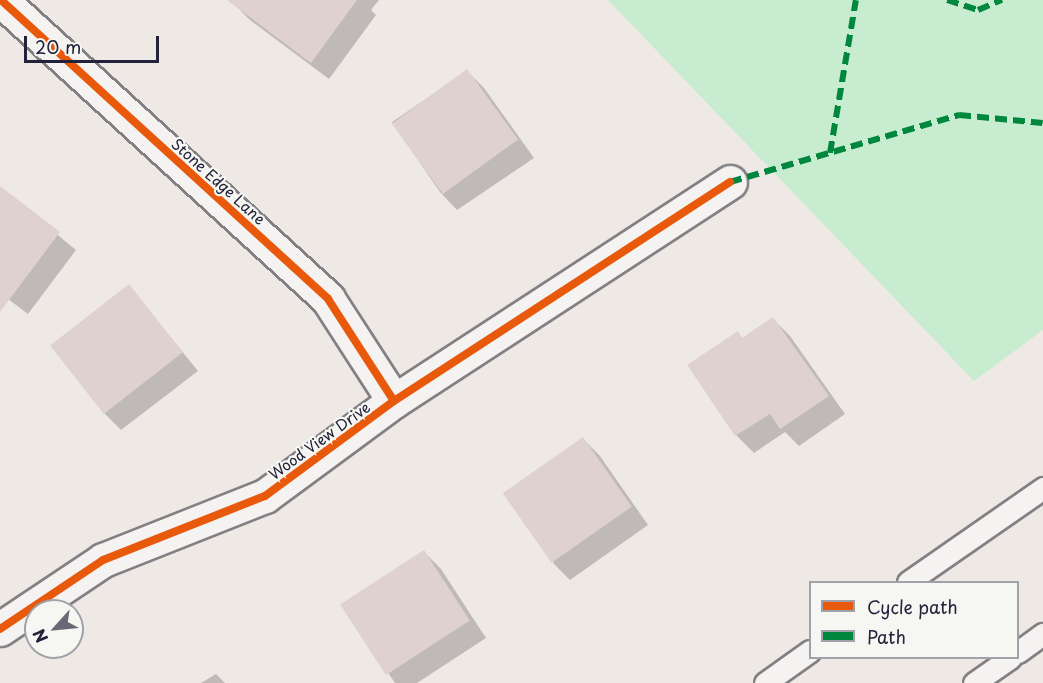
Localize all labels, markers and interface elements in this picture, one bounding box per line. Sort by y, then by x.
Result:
scale bar [27,24,162,62]
text: 20 m [35,33,81,60]
street label: Stone Edge Lane [169,134,269,228]
street label: Wood View Drive [264,397,374,483]
legend [809,581,1019,659]
text: Cycle path [867,593,958,620]
north arrow [24,599,84,659]
text: Path [867,623,906,650]
text: N [26,625,53,647]

